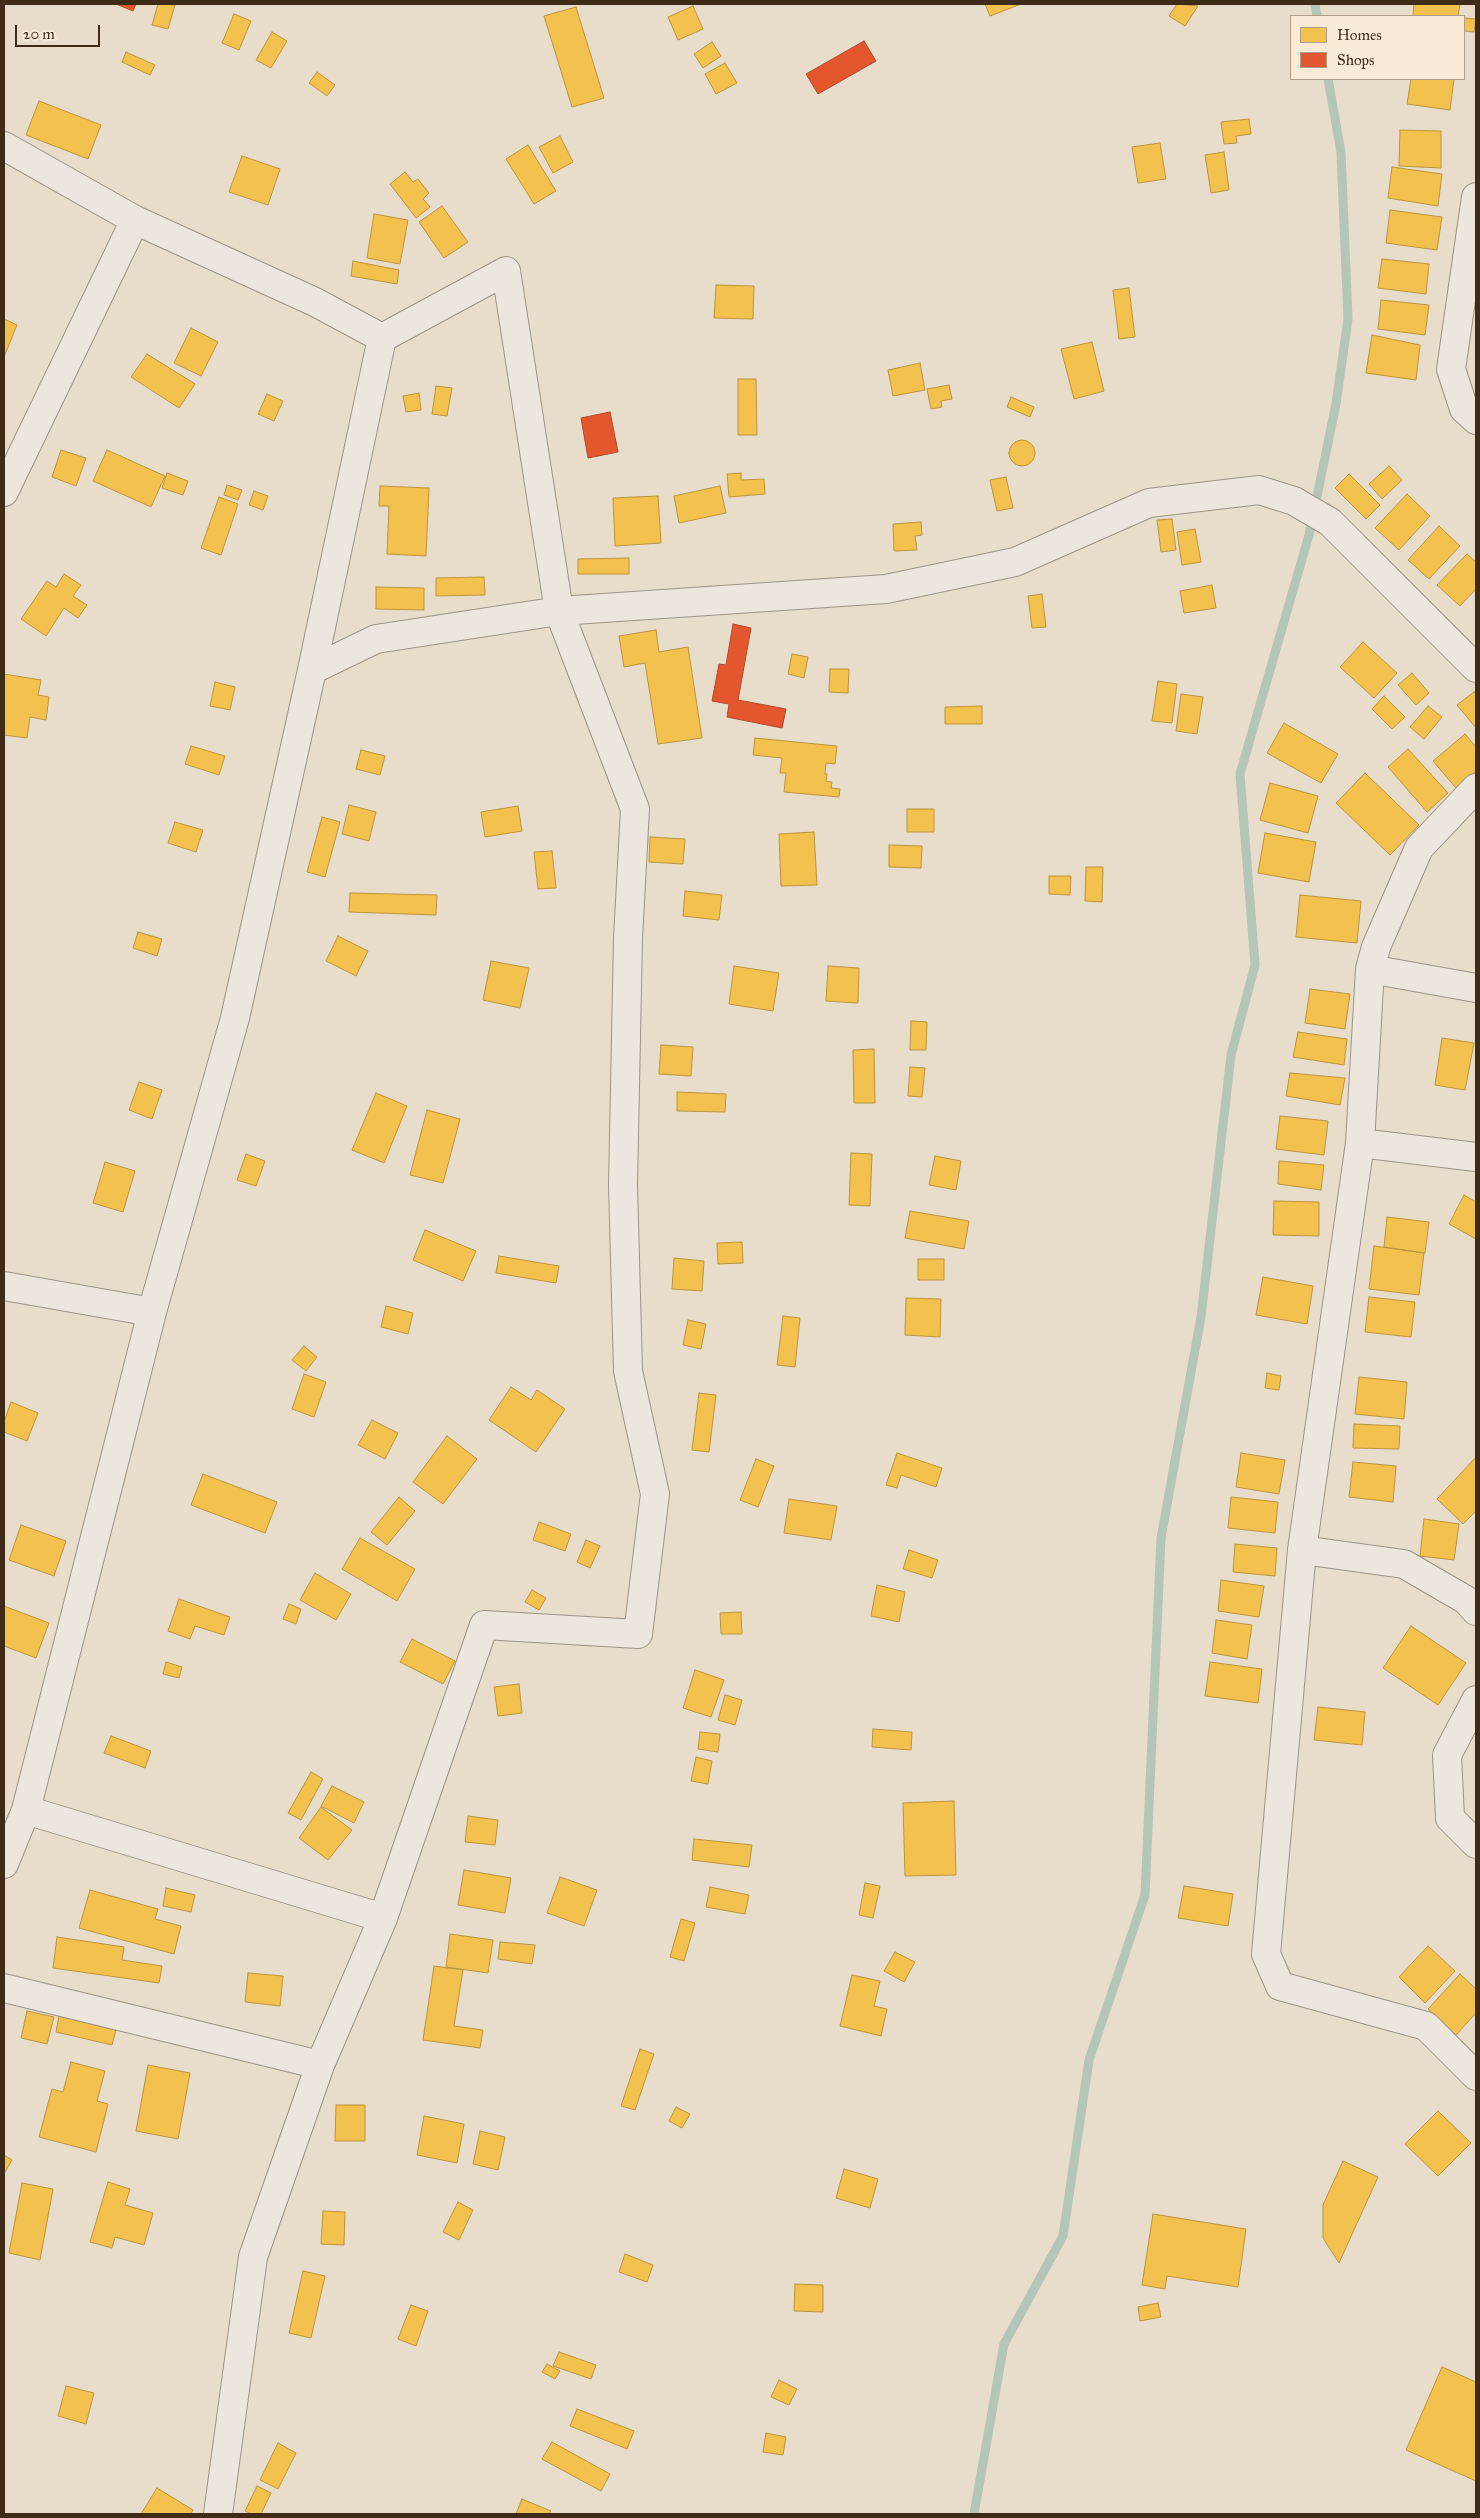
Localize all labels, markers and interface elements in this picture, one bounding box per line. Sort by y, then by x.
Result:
scale bar [18,15,102,47]
legend [1290,15,1465,80]
text: 20 m [23,25,55,43]
text: Homes [1337,26,1382,44]
text: Shops [1337,51,1375,69]

